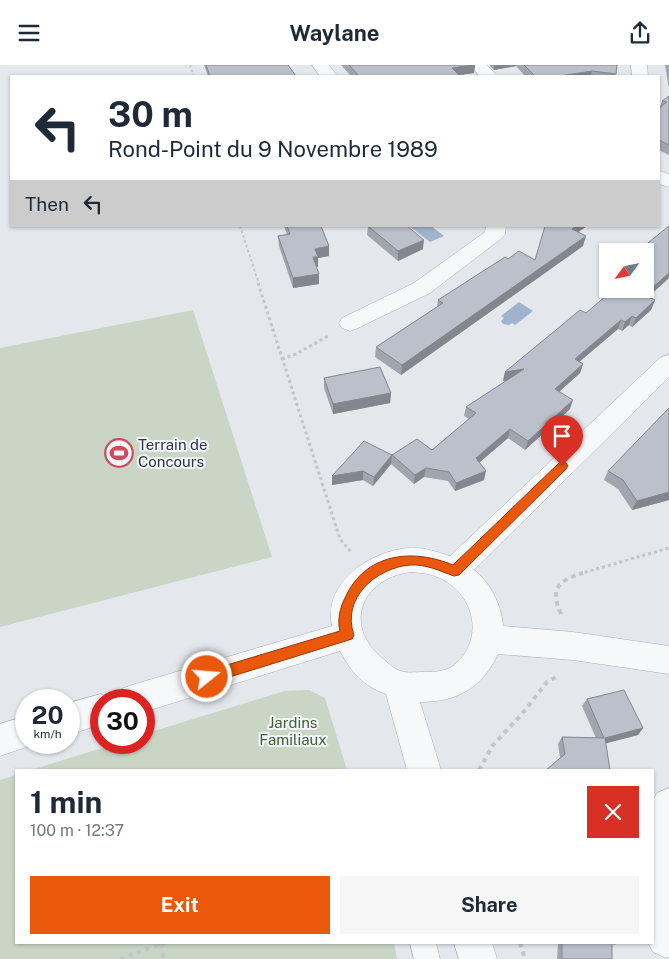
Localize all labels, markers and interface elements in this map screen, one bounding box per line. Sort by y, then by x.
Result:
icon: menu [15,19,43,47]
icon: share [626,19,654,47]
text: Waylane [290,20,379,46]
text: 30 m [108,94,193,135]
icon: left [25,95,90,160]
text: Rond-Point du 9 Novembre 1989 [108,136,438,162]
icon: left [79,190,107,218]
text: Then [25,193,69,215]
north arrow [599,243,654,297]
map controls [599,243,654,298]
pin [541,415,583,466]
icon: arrive [548,422,576,450]
place label: Terrain de Concours [138,436,207,470]
sports icon: Terrain de Concours [104,438,134,468]
position arrow [180,650,232,702]
speed limit sign: 30 [90,689,155,754]
text: 20 [32,700,64,730]
park label: Jardins Familiaux [259,714,327,748]
text: km/h [33,727,62,741]
text: 1 min [30,784,102,820]
button: close [587,786,639,838]
text: 100 m · 12:37 [30,821,124,840]
button: Exit [30,876,330,934]
button: Share [340,876,639,934]

